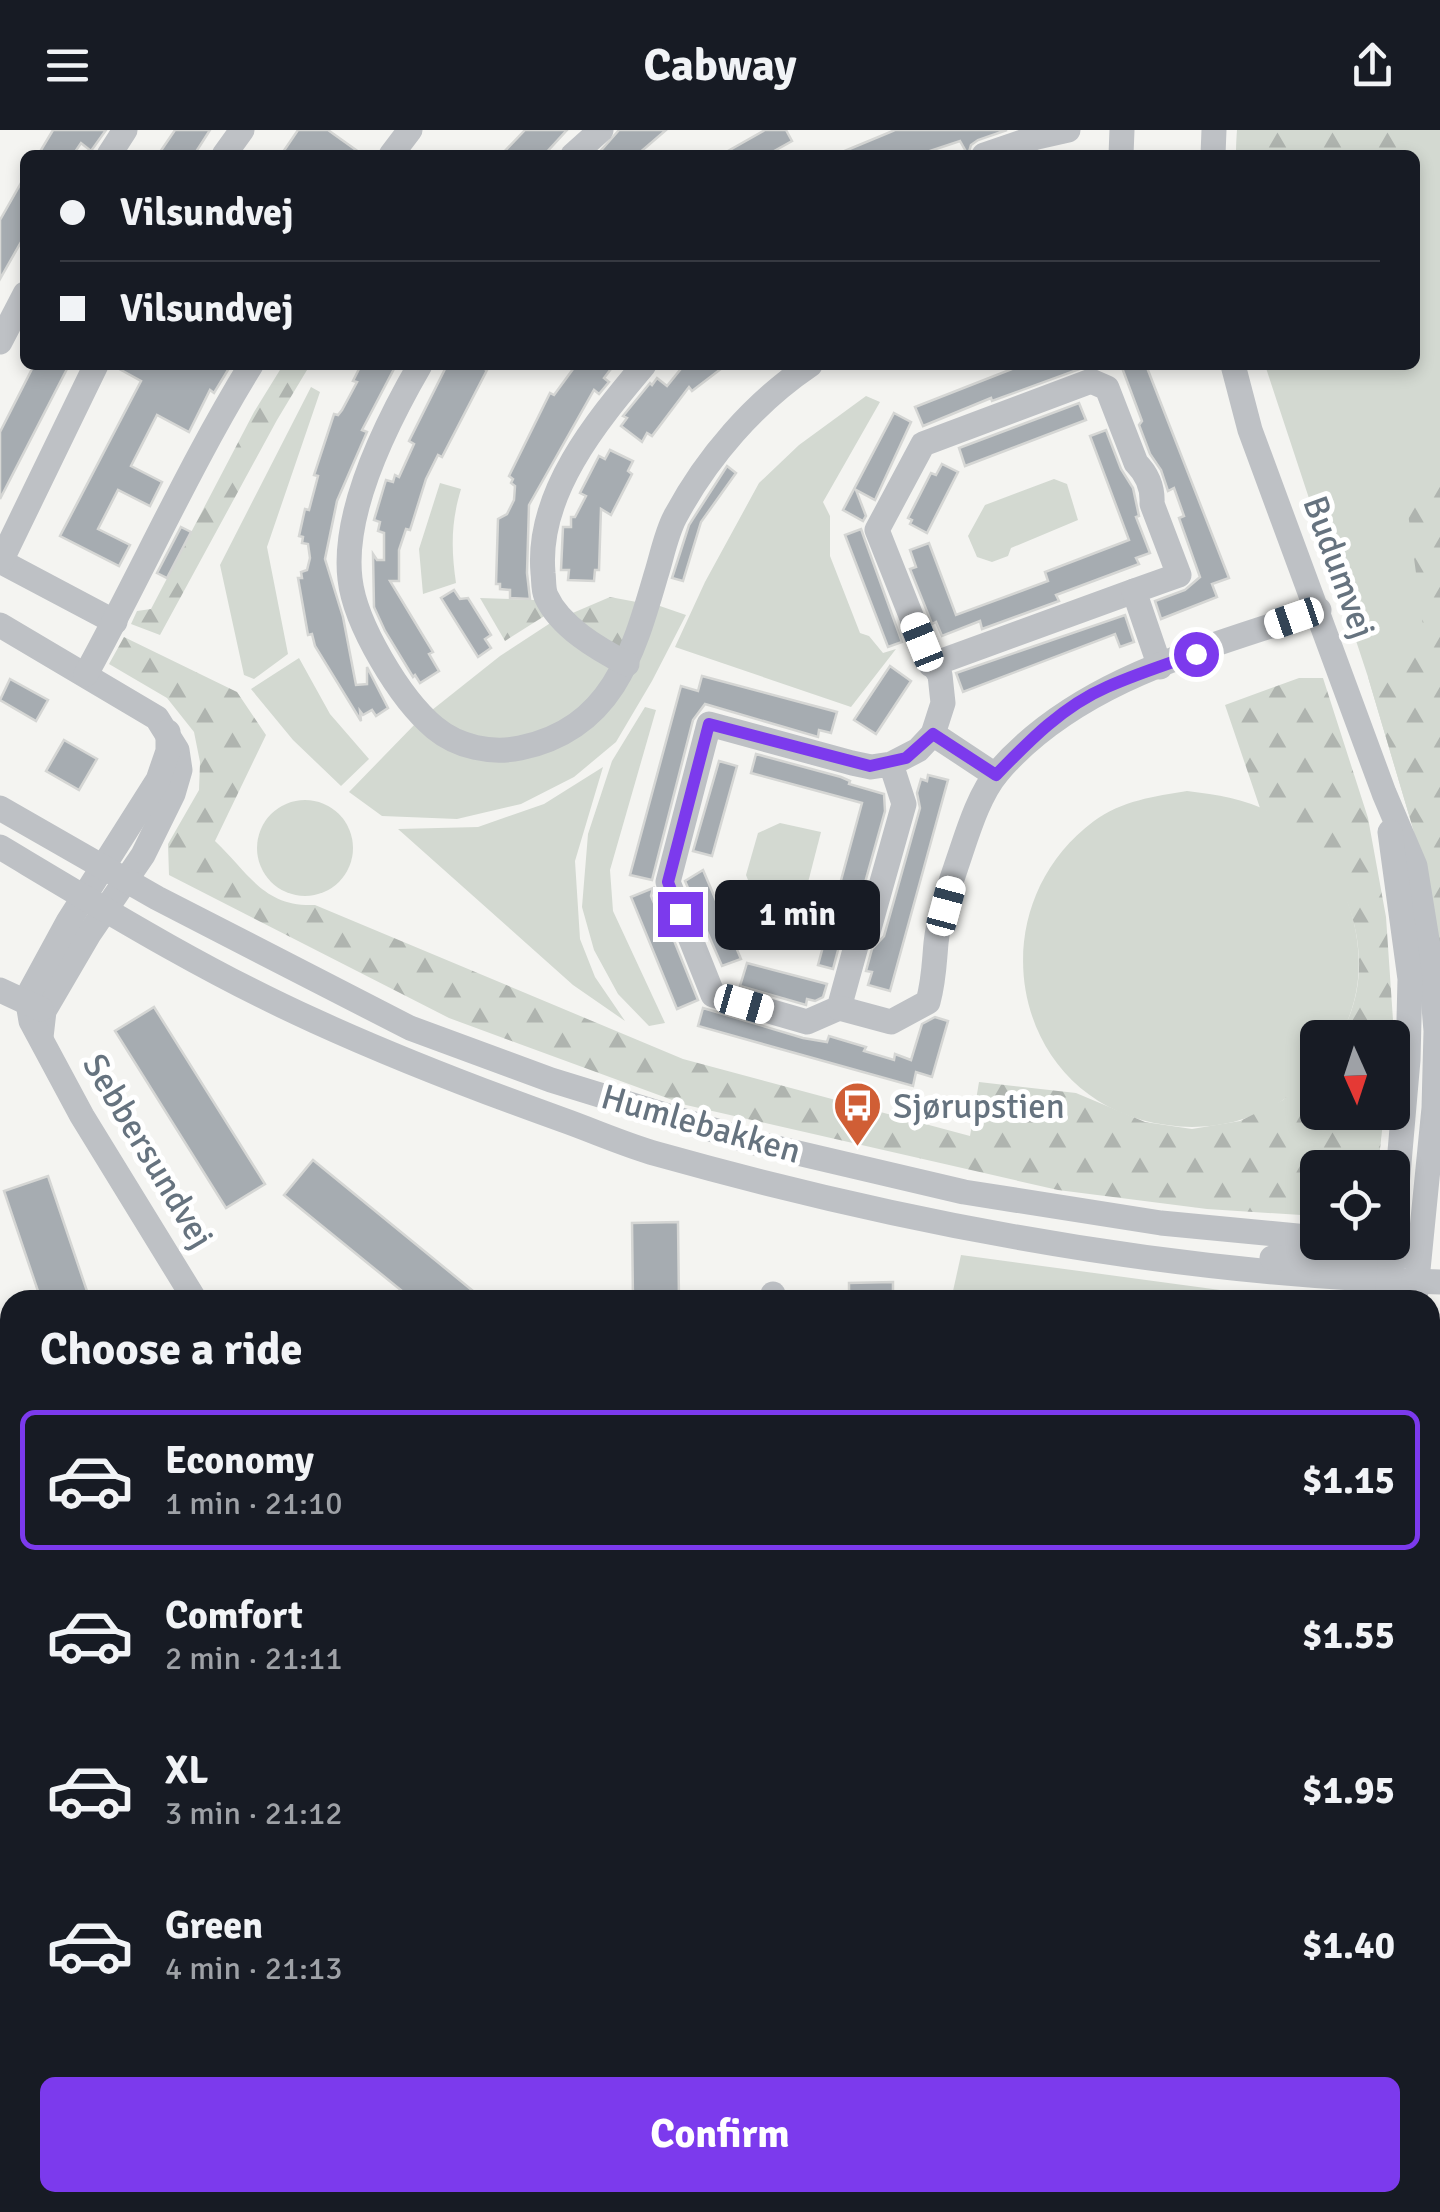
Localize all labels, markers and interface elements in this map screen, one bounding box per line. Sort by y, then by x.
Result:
icon: menu [40,38,95,93]
text: Cabway [643,38,797,93]
icon: share [1345,38,1400,93]
text: Vilsundvej [120,189,293,236]
text: Vilsundvej [120,285,293,332]
street label: Budumvej [1293,490,1385,644]
car [1261,594,1327,642]
car [897,609,947,675]
route start [1174,632,1219,677]
car [924,873,968,939]
callout: 1 min [715,879,880,949]
route end [658,892,703,937]
text: 1 min [759,895,836,934]
car [711,981,777,1027]
north arrow [1300,1020,1410,1130]
map controls [1300,1020,1410,1260]
street label: Sebbersundvej [73,1046,223,1256]
street label: Humlebakken [596,1075,806,1173]
bus stop icon: Sjørupstien [832,1080,884,1148]
place label: Sjørupstien [893,1085,1065,1128]
button: locate [1300,1150,1410,1260]
text: Choose a ride [40,1322,303,1377]
icon: car [45,1435,135,1525]
text: Economy [165,1437,314,1484]
text: $1.15 [1302,1457,1395,1504]
text: 1 min · 21:10 [165,1484,343,1523]
icon: car [45,1590,135,1680]
text: Comfort [165,1592,303,1639]
text: $1.55 [1302,1612,1395,1659]
text: 2 min · 21:11 [165,1639,343,1678]
icon: car [45,1745,135,1835]
text: XL [165,1747,208,1794]
text: $1.95 [1302,1767,1395,1814]
text: 3 min · 21:12 [165,1794,343,1833]
icon: car [45,1900,135,1990]
text: Green [165,1902,263,1949]
text: $1.40 [1302,1922,1395,1969]
text: 4 min · 21:13 [165,1949,343,1988]
button: Confirm [40,2077,1400,2192]

